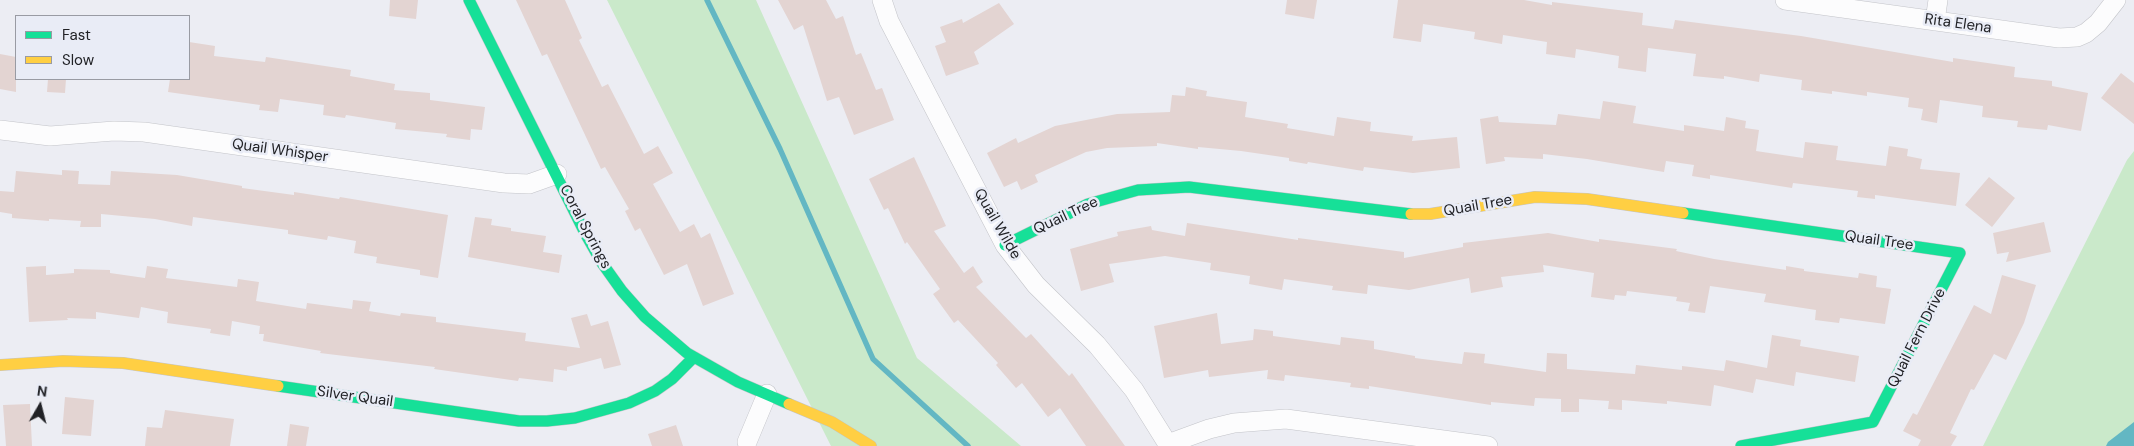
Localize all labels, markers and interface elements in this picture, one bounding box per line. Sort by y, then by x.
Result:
street label: Rita Elena [1923,10,1993,38]
legend [15,15,190,80]
text: Fast [62,25,91,45]
text: Slow [62,50,94,70]
street label: Quail Whisper [231,135,329,167]
street label: Coral Springs [555,182,615,272]
street label: Quail Wilde [970,185,1024,263]
street label: Quail Tree [1442,191,1514,221]
street label: Quail Tree [1031,193,1101,239]
street label: Quail Tree [1844,227,1914,255]
street label: Quail Fern Drive [1884,285,1950,391]
north arrow [15,381,65,431]
text: N [36,382,48,401]
street label: Silver Quail [316,383,394,411]

